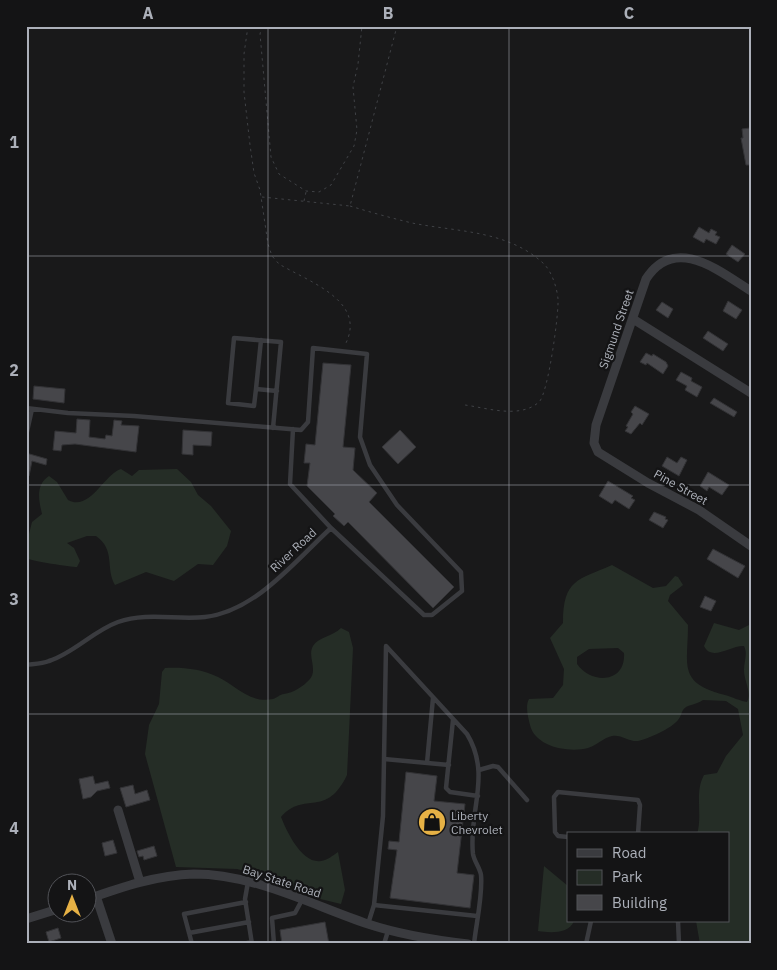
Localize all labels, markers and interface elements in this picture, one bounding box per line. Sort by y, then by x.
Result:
text: A [143,3,154,23]
text: B [383,3,394,23]
text: C [624,3,634,23]
text: 1 [9,132,19,152]
street label: Sigmund Street [595,287,637,371]
text: 2 [9,360,19,380]
street label: Pine Street [651,466,711,508]
street label: River Road [267,525,319,575]
text: 3 [9,589,19,609]
shop icon: Liberty Chevrolet [417,807,447,837]
place label: Liberty Chevrolet [451,808,503,837]
text: 4 [9,818,19,838]
legend [567,832,730,922]
text: Road [612,843,647,862]
street label: Bay State Road [241,861,323,901]
text: Park [612,867,642,886]
north arrow [48,872,98,922]
text: N [67,876,77,894]
text: Building [612,893,667,912]

